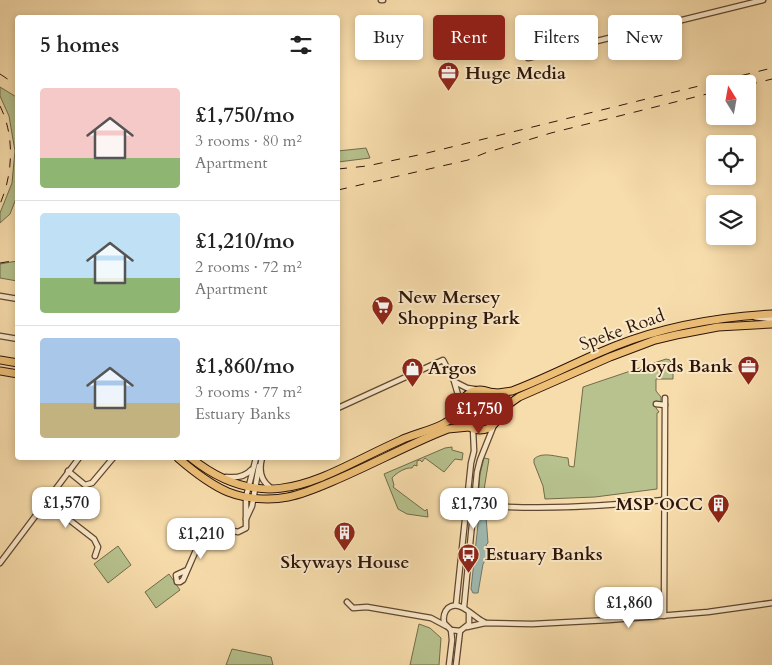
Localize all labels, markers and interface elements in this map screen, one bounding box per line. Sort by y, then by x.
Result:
chip: Buy [355,15,423,60]
chip: Rent [433,15,505,60]
chip: Filters [515,15,598,60]
chip: New [608,15,682,60]
text: 5 homes [40,31,119,60]
icon: filters [287,31,315,59]
office icon: Huge Media [437,61,461,92]
place label: Huge Media [465,61,566,86]
north arrow [706,75,756,125]
map controls [706,75,756,245]
text: £1,750/mo [195,101,295,130]
icon: home [80,108,140,168]
text: 3 rooms · 80 m² [195,130,302,152]
button: locate [706,135,756,185]
text: Apartment [195,152,268,174]
button: layers [706,195,756,245]
text: £1,210/mo [195,227,295,256]
icon: home [80,233,140,293]
text: 2 rooms · 72 m² [195,256,302,278]
text: Apartment [195,278,268,300]
place label: New Mersey Shopping Park [398,285,521,331]
supermarket icon: New Mersey Shopping Park [370,295,394,326]
street label: Speke Road [576,303,668,357]
text: £1,860/mo [195,352,295,381]
place label: Lloyds Bank [630,354,734,379]
office icon: Lloyds Bank [737,354,761,385]
shop icon: Argos [400,356,424,387]
place label: Argos [428,356,476,381]
icon: home [80,358,140,418]
text: 3 rooms · 77 m² [195,381,302,403]
pin: £1,750 [438,392,520,435]
text: £1,750 [456,398,502,420]
text: Estuary Banks [195,403,290,425]
pin: £1,570 [25,486,107,529]
pin: £1,730 [433,488,515,530]
text: £1,570 [43,492,89,514]
place label: MSP OCC [616,492,703,517]
building icon: MSP OCC [707,492,731,523]
text: £1,730 [451,493,497,515]
pin: £1,210 [160,518,242,560]
building icon: Skyways House [333,520,357,551]
text: £1,210 [178,523,224,545]
bus stop icon: Estuary Banks [457,542,481,573]
place label: Estuary Banks [485,542,603,567]
place label: Skyways House [281,550,409,575]
pin: £1,860 [588,586,670,629]
text: £1,860 [606,592,652,614]

